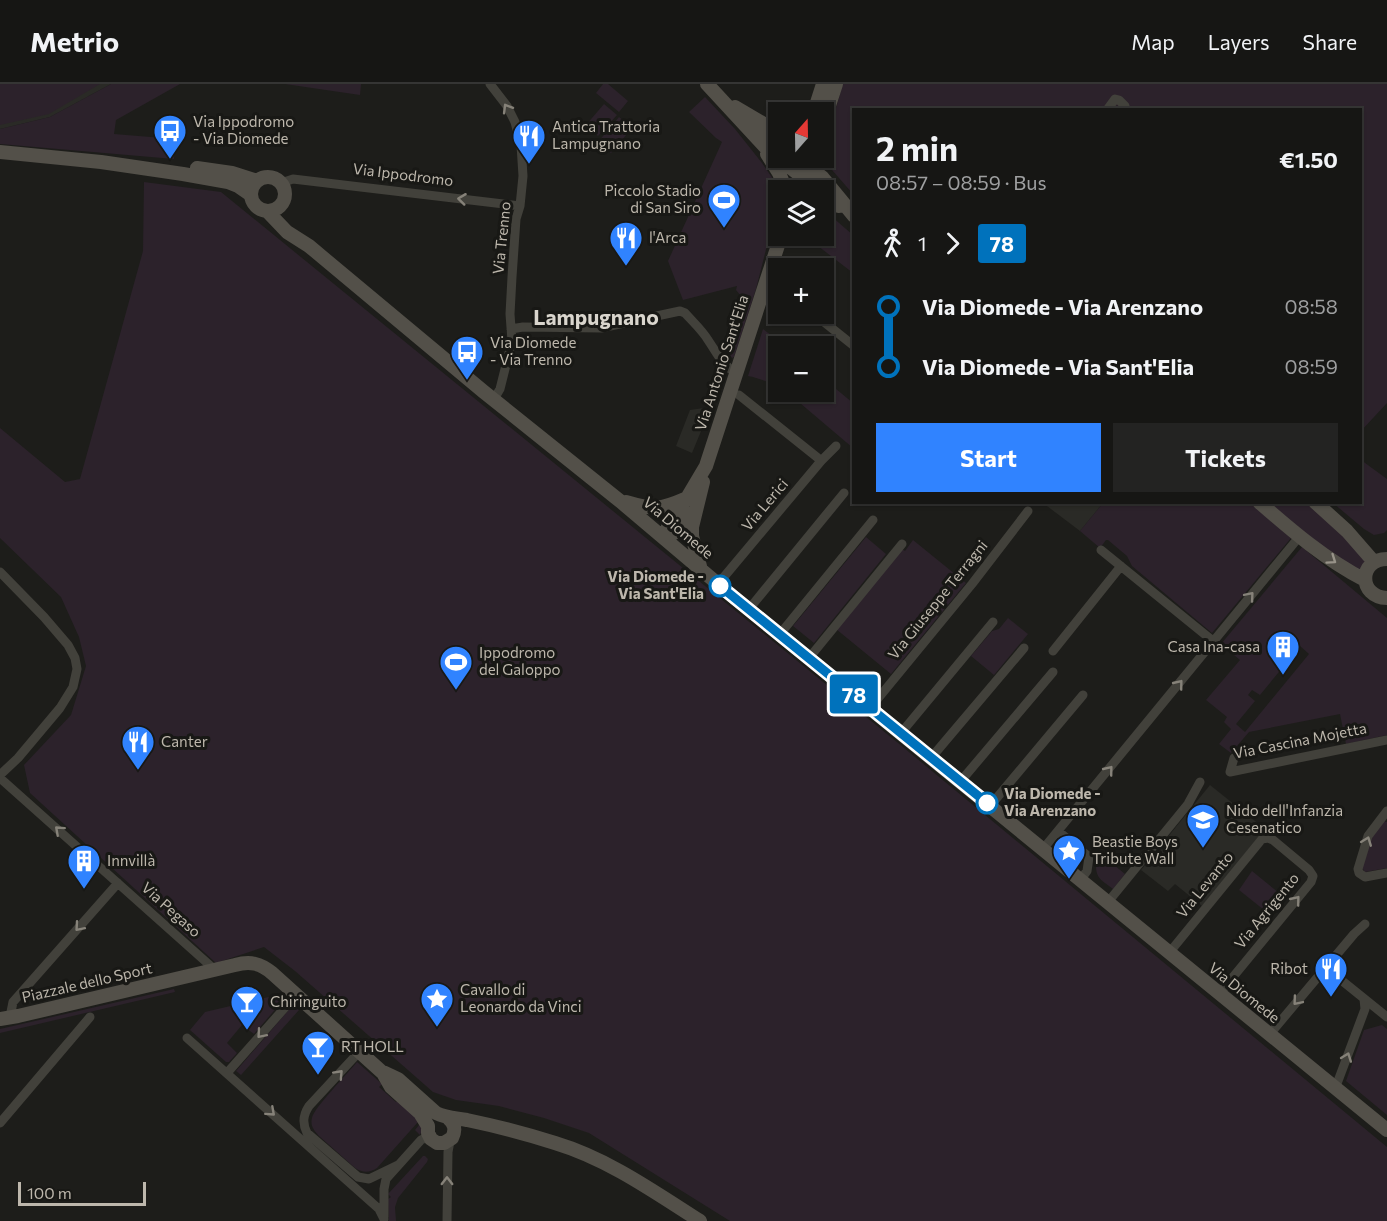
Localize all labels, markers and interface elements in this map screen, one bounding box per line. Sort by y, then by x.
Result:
text: Metrio [30,24,119,58]
text: Map [1131,29,1175,54]
text: Layers [1208,29,1270,54]
text: Share [1303,29,1357,54]
north arrow [768,102,834,168]
map controls [768,102,834,402]
one-way arrow [503,104,515,114]
place label: Via Ippodromo - Via Diomede [193,112,294,147]
bus stop icon: Via Ippodromo - Via Diomede [152,113,188,160]
place label: Antica Trattoria Lampugnano [552,117,660,152]
restaurant icon: Antica Trattoria Lampugnano [511,118,547,165]
text: 2 min [876,127,958,168]
text: €1.50 [1279,146,1338,173]
street label: Via Ippodromo [352,159,454,189]
text: 08:57 – 08:59 · Bus [876,170,1047,194]
button: layers [768,180,834,246]
place label: Piccolo Stadio di San Siro [604,181,701,216]
sports icon: Piccolo Stadio di San Siro [706,182,742,229]
one-way arrow [458,193,467,205]
street label: Via Trenno [488,201,514,275]
restaurant icon: l'Arca [608,220,644,267]
icon: walk [876,227,909,260]
icon: forward [936,227,969,260]
place label: l'Arca [649,228,686,246]
text: 1 [918,231,927,255]
text: 78 [990,231,1014,256]
button: + [768,258,834,324]
street label: Via Antonio Sant'Elia [691,292,752,433]
text: Via Diomede - Via Arenzano [922,293,1203,320]
text: 08:58 [1284,294,1338,318]
district label: Lampugnano [533,304,659,329]
place label: Via Diomede - Via Trenno [490,333,576,368]
bus stop icon: Via Diomede - Via Trenno [449,334,485,381]
button: − [768,336,834,402]
text: Via Diomede - Via Sant'Elia [922,353,1194,380]
text: 08:59 [1284,354,1338,378]
button: Start [876,423,1101,492]
button: Tickets [1113,423,1338,492]
street label: Via Lerici [737,475,791,534]
street label: Via Diomede [640,493,718,562]
street label: Via Giuseppe Terragni [884,536,991,663]
one-way arrow [1325,553,1336,564]
place label: Via Diomede - Via Sant'Elia [607,567,704,602]
marker: Via Diomede - Via Sant'Elia [709,575,731,597]
one-way arrow [1243,592,1254,603]
building icon: Casa Ina-casa [1265,629,1301,676]
place label: Casa Ina-casa [1167,637,1260,655]
place label: Ippodromo del Galoppo [479,643,561,678]
sports icon: Ippodromo del Galoppo [438,644,474,691]
line badge: 78 [827,674,881,714]
one-way arrow [1171,680,1182,691]
text: 78 [842,682,866,707]
street label: Via Cascina Mojetta [1232,718,1368,762]
restaurant icon: Canter [120,724,156,771]
place label: Canter [161,732,208,750]
one-way arrow [1102,766,1113,777]
place label: Via Diomede - Via Arenzano [1004,784,1101,819]
marker: Via Diomede - Via Arenzano [976,792,998,814]
place label: Nido dell'Infanzia Cesenatico [1226,801,1343,836]
school or university icon: Nido dell'Infanzia Cesenatico [1185,802,1221,849]
one-way arrow [55,826,65,837]
place label: Beastie Boys Tribute Wall [1092,832,1178,867]
place icon: Beastie Boys Tribute Wall [1051,833,1087,880]
one-way arrow [1360,836,1372,847]
building icon: Innvillà [66,843,102,890]
street label: Via Levanto [1172,848,1236,921]
place label: Innvillà [107,851,155,869]
street label: Via Agrigento [1230,869,1302,952]
street label: Via Pegaso [138,878,205,941]
one-way arrow [1289,896,1300,907]
one-way arrow [75,920,86,931]
restaurant icon: Ribot [1313,951,1349,998]
street label: Piazzale dello Sport [20,958,154,1006]
street label: Via Diomede [1205,958,1284,1026]
place label: Ribot [1270,959,1308,977]
place label: Cavallo di Leonardo da Vinci [460,980,582,1015]
place icon: Cavallo di Leonardo da Vinci [419,981,455,1028]
bar icon: Chiringuito [229,984,265,1031]
place label: Chiringuito [270,992,347,1010]
one-way arrow [1293,994,1304,1005]
one-way arrow [257,1027,268,1038]
bar icon: RT HOLL [300,1029,336,1076]
place label: RT HOLL [341,1037,404,1055]
one-way arrow [1340,1052,1353,1062]
one-way arrow [332,1070,343,1080]
one-way arrow [264,1105,274,1116]
one-way arrow [441,1176,453,1185]
scale bar [18,1179,146,1206]
text: 100 m [27,1183,72,1202]

